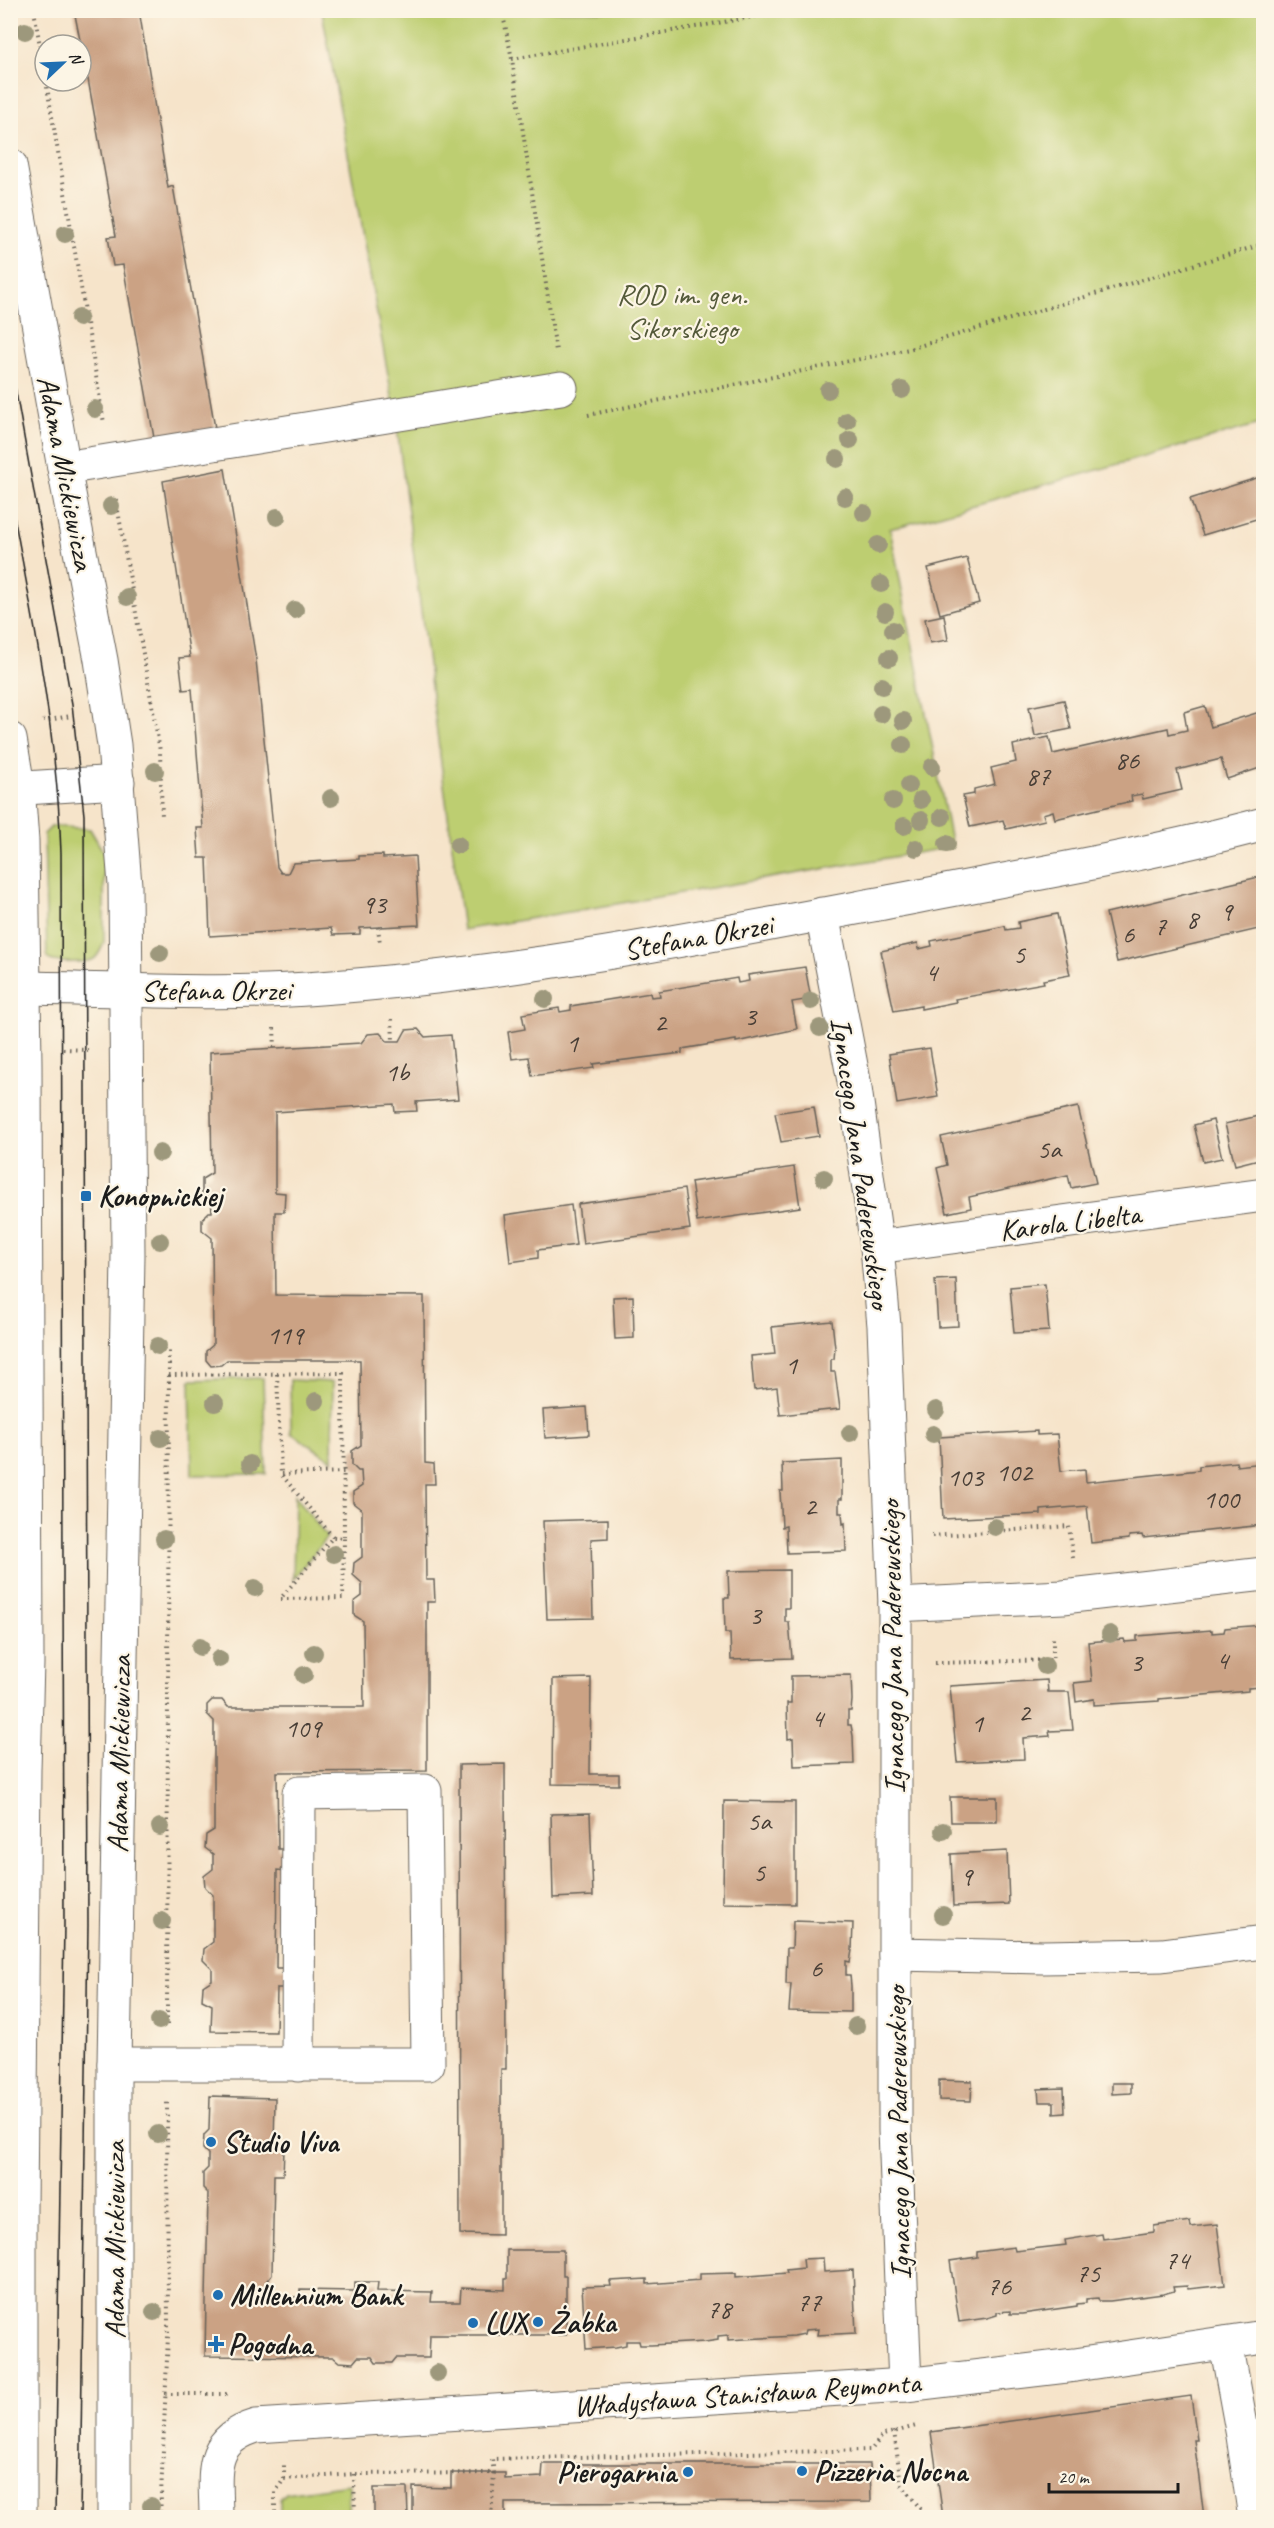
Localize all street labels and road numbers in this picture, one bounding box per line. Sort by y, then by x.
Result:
street label: Adama Mickiewicza [29,372,104,575]
street label: Stefana Okrzei [621,905,779,969]
street label: Stefana Okrzei [141,971,295,1009]
street label: Ignacego Jana Paderewskiego [822,1015,901,1314]
street label: Karola Libelta [997,1194,1145,1249]
street label: Ignacego Jana Paderewskiego [870,1497,914,1794]
street label: Adama Mickiewicza [98,1653,140,1853]
street label: Ignacego Jana Paderewskiego [876,1983,920,2280]
street label: Adama Mickiewicza [95,2139,133,2339]
street label: Władysława Stanisława Reymonta [572,2363,923,2425]

